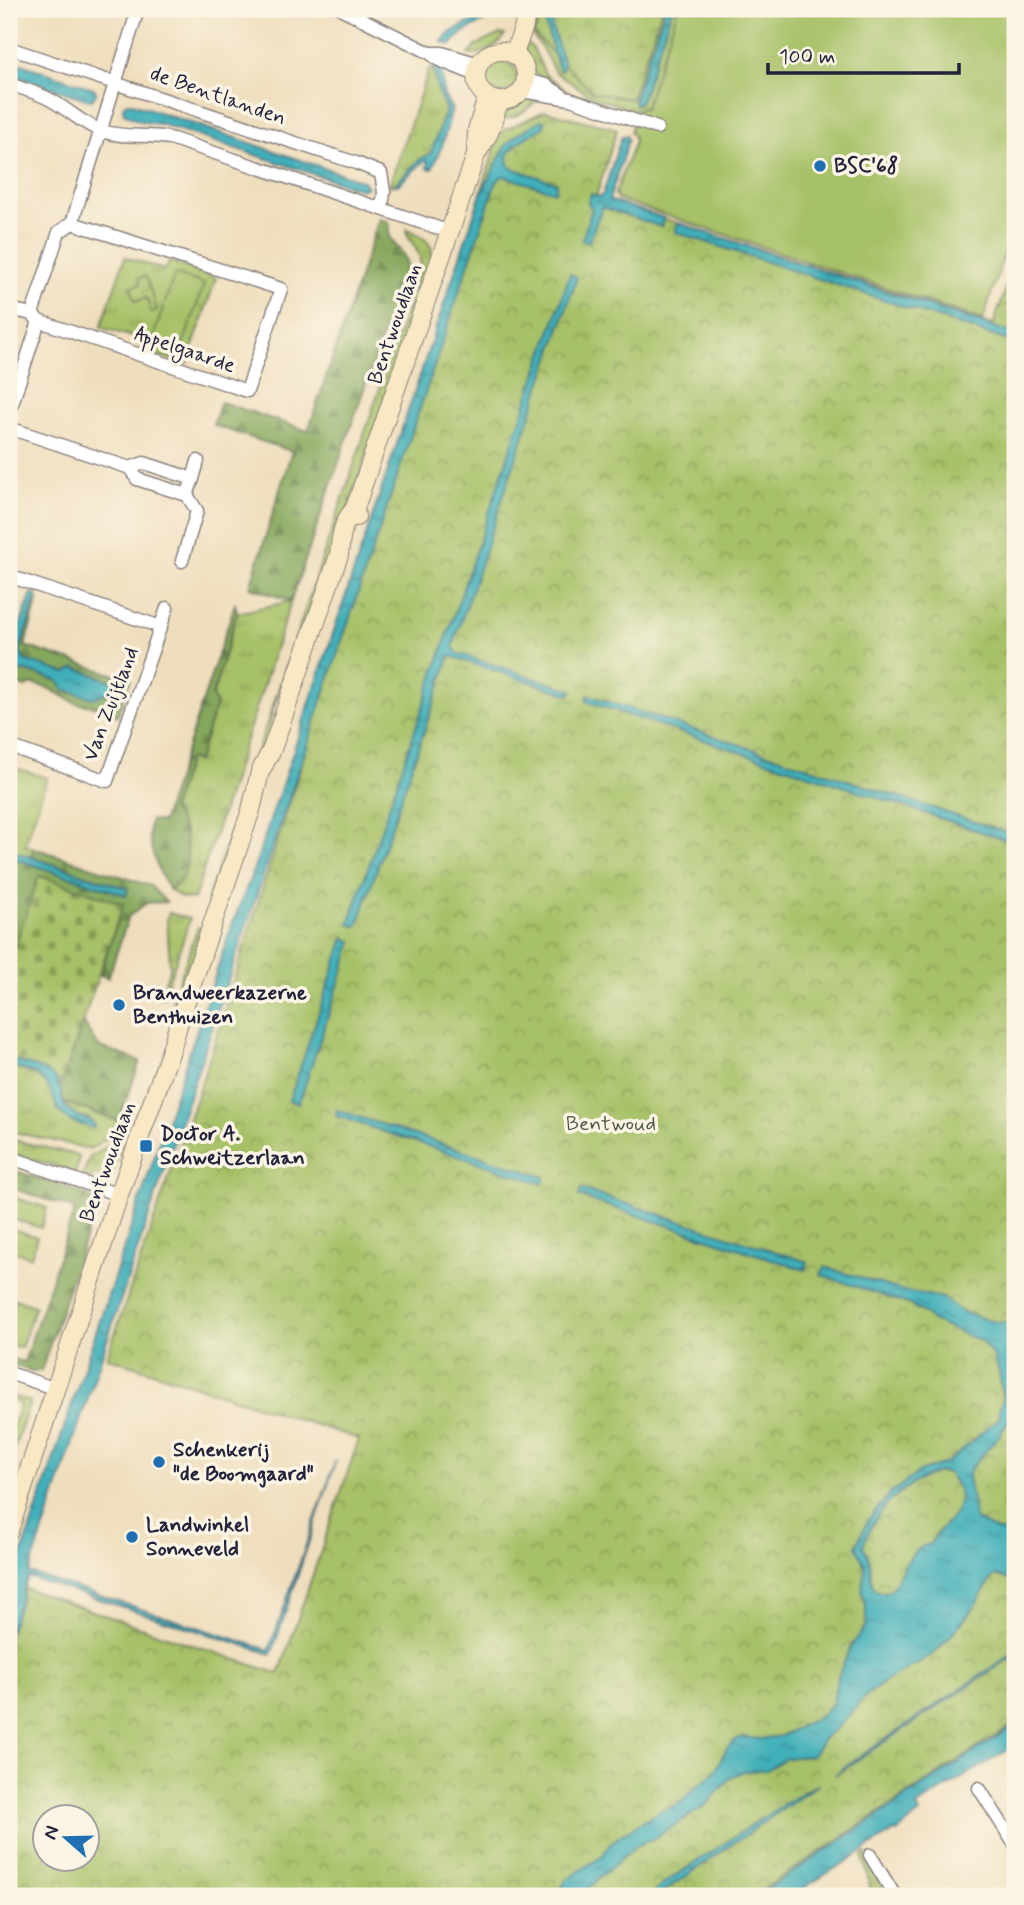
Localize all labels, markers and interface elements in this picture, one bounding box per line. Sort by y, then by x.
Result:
scale bar [768,32,959,76]
text: 100 m [779,43,835,71]
street label: de Bentlanden [146,60,290,132]
place label: BSC'68 [834,152,898,180]
marker: BSC'68 [812,158,828,174]
street label: Bentwoudlaan [361,260,429,388]
street label: Appelgaarde [131,320,239,381]
street label: Van Zuijtland [76,643,146,765]
place label: Brandweerkazerne Benthuizen [133,979,307,1031]
marker: Brandweerkazerne Benthuizen [111,997,127,1013]
street label: Bentwoudlaan [73,1098,143,1226]
park label: Bentwoud [566,1110,656,1138]
place label: Doctor A. Schweitzerlaan [160,1120,305,1172]
marker: Doctor A. Schweitzerlaan [138,1138,154,1154]
place label: Schenkerij "de Boomgaard" [173,1436,314,1488]
marker: Schenkerij "de Boomgaard" [151,1454,167,1470]
place label: Landwinkel Sonneveld [146,1511,249,1563]
marker: Landwinkel Sonneveld [124,1529,140,1545]
north arrow [32,1804,102,1874]
text: N [38,1822,65,1843]

